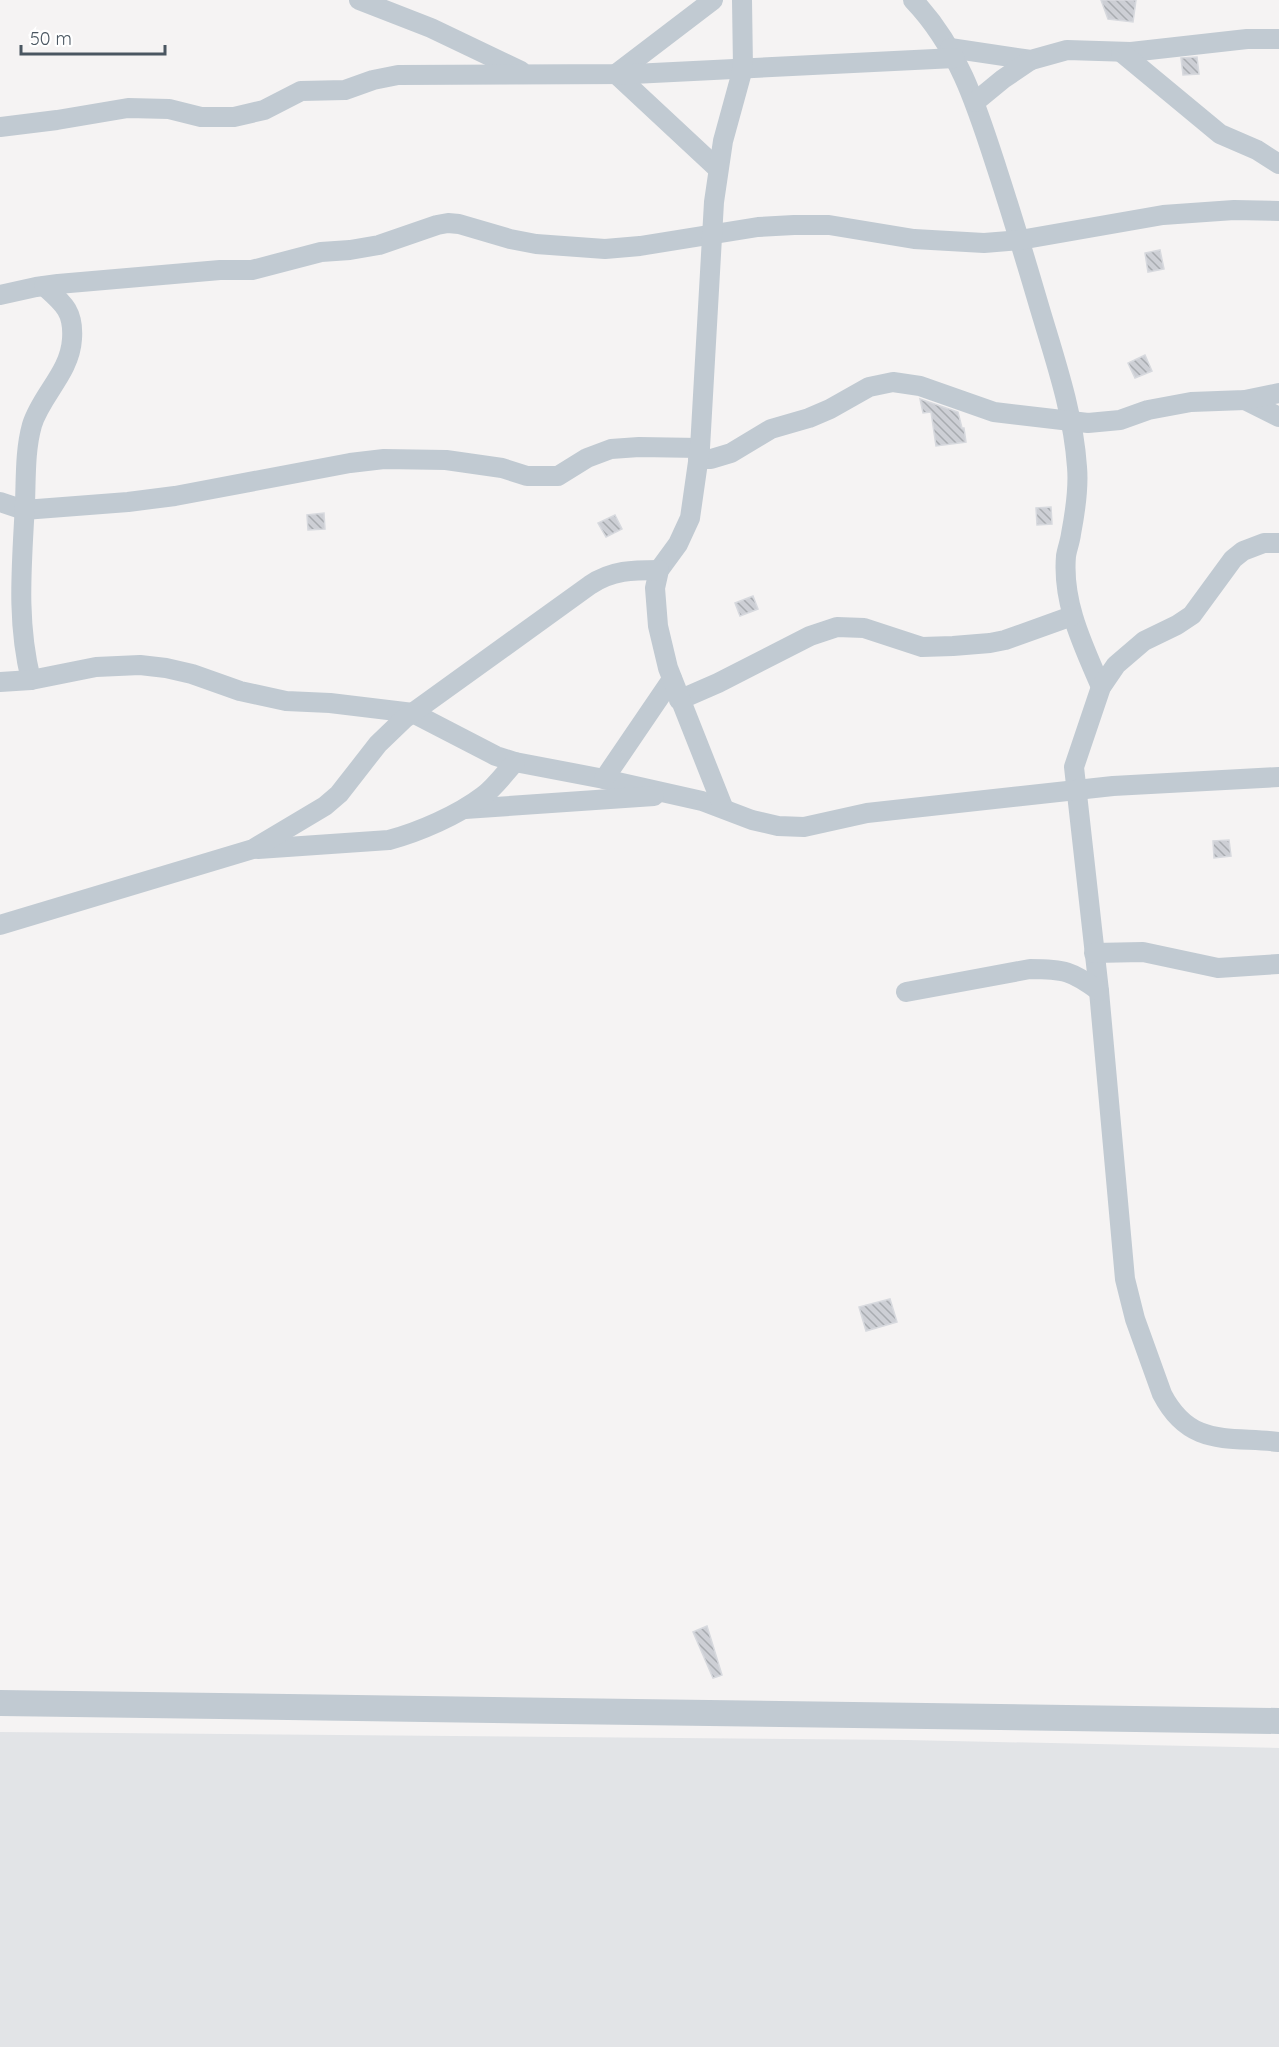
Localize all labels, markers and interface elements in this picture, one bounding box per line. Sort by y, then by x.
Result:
scale bar [21,18,165,56]
text: 50 m [30,27,72,50]

